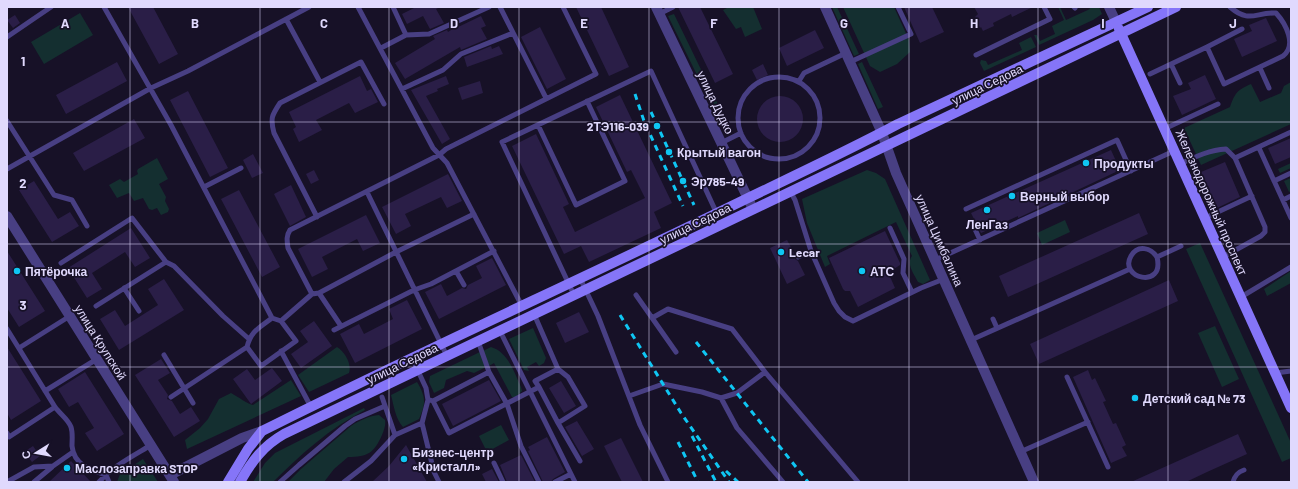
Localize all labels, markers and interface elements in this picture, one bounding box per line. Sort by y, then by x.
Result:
text: A [61,15,70,31]
text: B [191,15,199,31]
text: C [320,15,328,31]
text: D [450,15,458,31]
text: E [580,15,588,31]
text: F [710,15,718,31]
text: G [840,15,848,31]
text: H [970,15,978,31]
text: I [1101,15,1105,31]
text: J [1229,15,1237,31]
text: 1 [21,53,25,69]
street label: улица Седова [949,61,1025,108]
street label: улица Дудко [694,68,737,137]
place label: 2ТЭ116-039 [587,119,649,133]
marker: 2ТЭ116-039 [652,121,662,131]
street label: Железнодорожный проспект [1172,127,1251,278]
place label: Крытый вагон [677,145,761,160]
marker: Крытый вагон [664,147,674,157]
place label: Продукты [1094,156,1154,171]
marker: Продукты [1081,158,1091,168]
place label: Эр785-49 [691,174,744,189]
text: 2 [19,175,27,191]
marker: Эр785-49 [678,176,688,186]
place label: Верный выбор [1020,189,1110,204]
marker: Верный выбор [1007,191,1017,201]
street label: улица Цимбалина [912,192,967,289]
street label: улица Седова [657,200,733,247]
marker: ЛенГаз [982,205,992,215]
place label: ЛенГаз [966,217,1008,231]
place label: Lecar [789,245,820,259]
marker: Lecar [776,247,786,257]
place label: Пятёрочка [25,264,88,279]
place label: АТС [870,264,894,278]
marker: Пятёрочка [12,266,22,276]
marker: АТС [857,266,867,276]
text: 3 [19,297,27,313]
street label: улица Крупской [71,302,130,383]
street label: улица Седова [364,340,440,387]
place label: Детский сад № 73 [1143,391,1245,406]
marker: Детский сад № 73 [1130,393,1140,403]
north arrow [16,433,56,473]
place label: Бизнес-центр «Кристалл» [412,445,494,474]
text: С [19,450,33,460]
marker: Бизнес-центр «Кристалл» [399,454,409,464]
place label: Маслозаправка STOP [75,461,198,476]
marker: Маслозаправка STOP [62,463,72,473]

